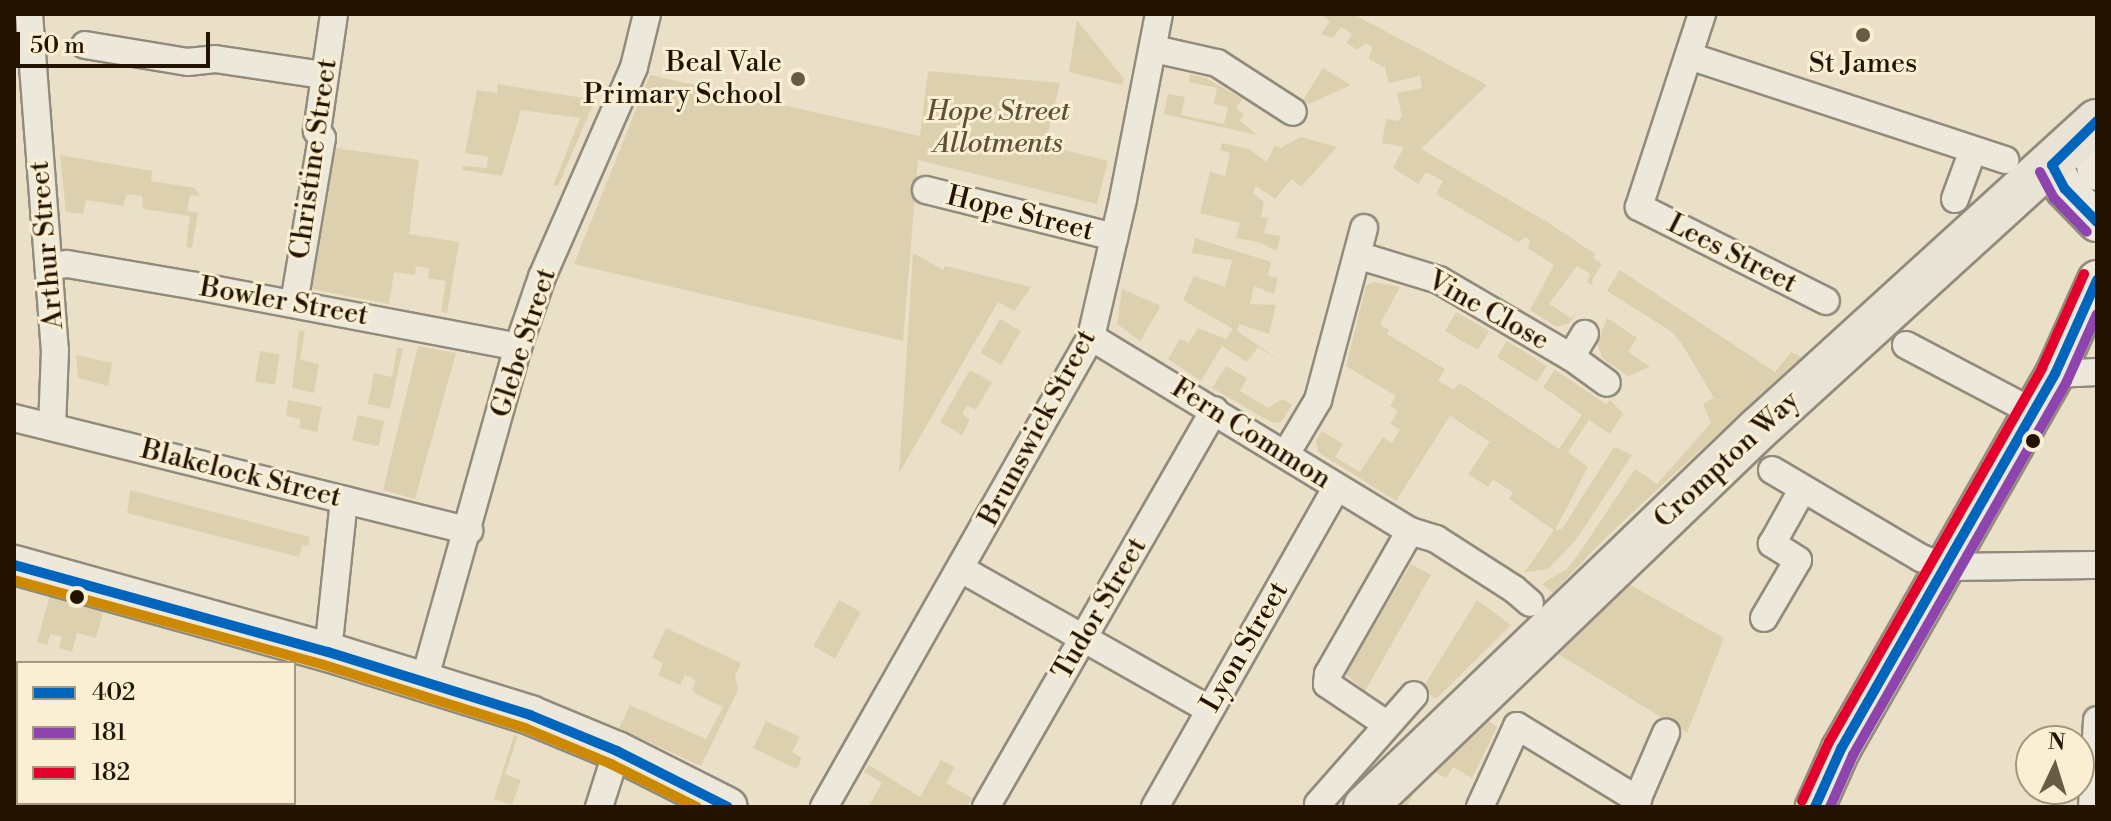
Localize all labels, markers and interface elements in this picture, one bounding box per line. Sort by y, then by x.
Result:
scale bar [20,16,214,66]
marker: St James [1854,26,1872,44]
text: 50 m [30,31,85,61]
place label: Beal Vale Primary School [583,46,782,112]
place label: St James [1809,47,1917,81]
street label: Christine Street [283,57,345,261]
marker: Beal Vale Primary School [789,70,807,88]
park label: Hope Street Allotments [926,95,1070,161]
street label: Arthur Street [23,159,71,331]
street label: Hope Street [943,180,1097,248]
street label: Lees Street [1662,207,1802,301]
street label: Glebe Street [484,264,564,422]
street label: Vine Close [1421,264,1555,358]
street label: Bowler Street [197,271,371,333]
street label: Brunswick Street [972,324,1104,532]
street label: Fern Common [1165,372,1337,496]
street label: Crompton Way [1647,384,1807,536]
street label: Blakelock Street [137,433,345,515]
unlabelled marker [2025,433,2041,449]
street label: Tudor Street [1046,532,1154,686]
street label: Lyon Street [1194,576,1296,718]
unlabelled marker [69,589,85,605]
legend [16,661,296,805]
text: 402 [92,678,136,708]
text: 181 [92,718,126,748]
north arrow [2015,725,2095,805]
text: N [2047,728,2066,757]
text: 182 [92,758,130,788]

